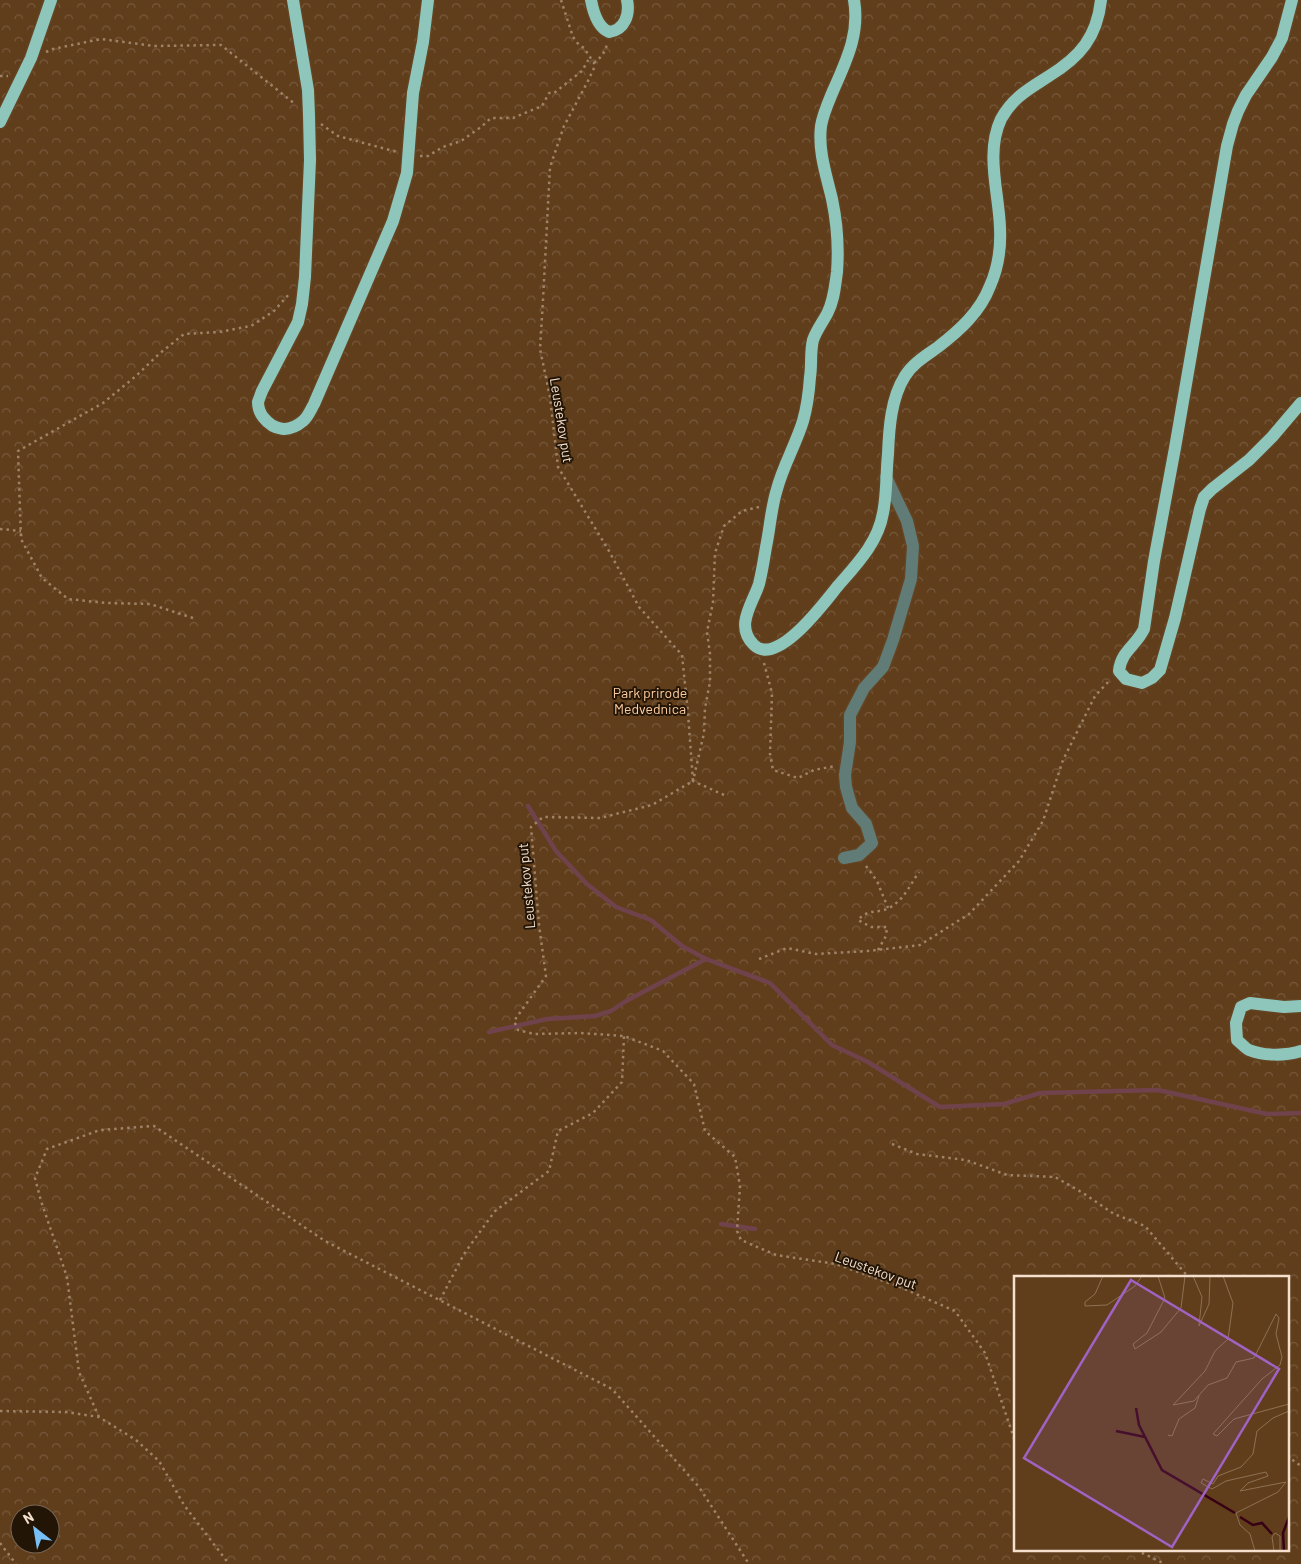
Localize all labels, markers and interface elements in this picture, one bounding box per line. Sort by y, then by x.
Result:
street label: Leustekov put [547,376,577,464]
park label: Park prirode Medvednica [613,684,687,717]
street label: Leustekov put [514,842,538,930]
street label: Leustekov put [833,1247,919,1293]
inset map [1014,1276,1288,1552]
north arrow [10,1504,60,1554]
text: N [20,1508,36,1527]

